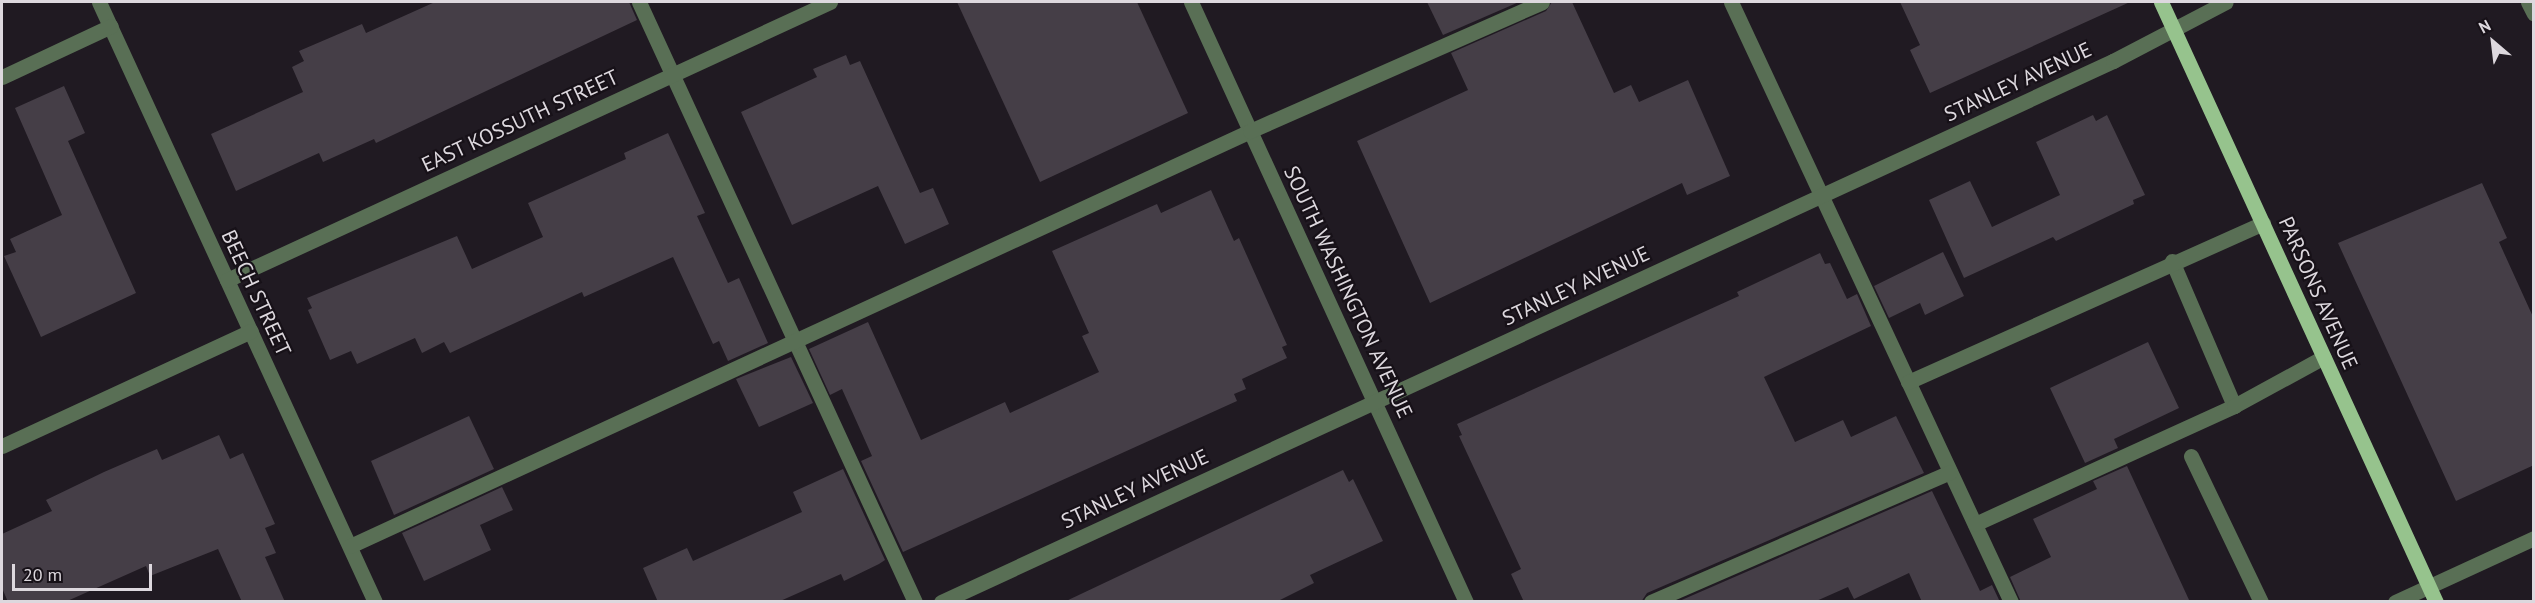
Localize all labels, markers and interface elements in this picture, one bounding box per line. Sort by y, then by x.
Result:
north arrow [2463,12,2523,72]
text: N [2475,15,2494,37]
street label: STANLEY AVENUE [1940,37,2096,127]
street label: EAST KOSSUTH STREET [417,64,623,178]
street label: SOUTH WASHINGTON AVENUE [1278,161,1418,423]
street label: PARSONS AVENUE [2273,212,2363,374]
street label: BEECH STREET [216,226,296,360]
street label: STANLEY AVENUE [1498,241,1654,331]
street label: STANLEY AVENUE [1057,444,1213,534]
scale bar [15,552,154,590]
text: 20 m [23,563,62,586]

